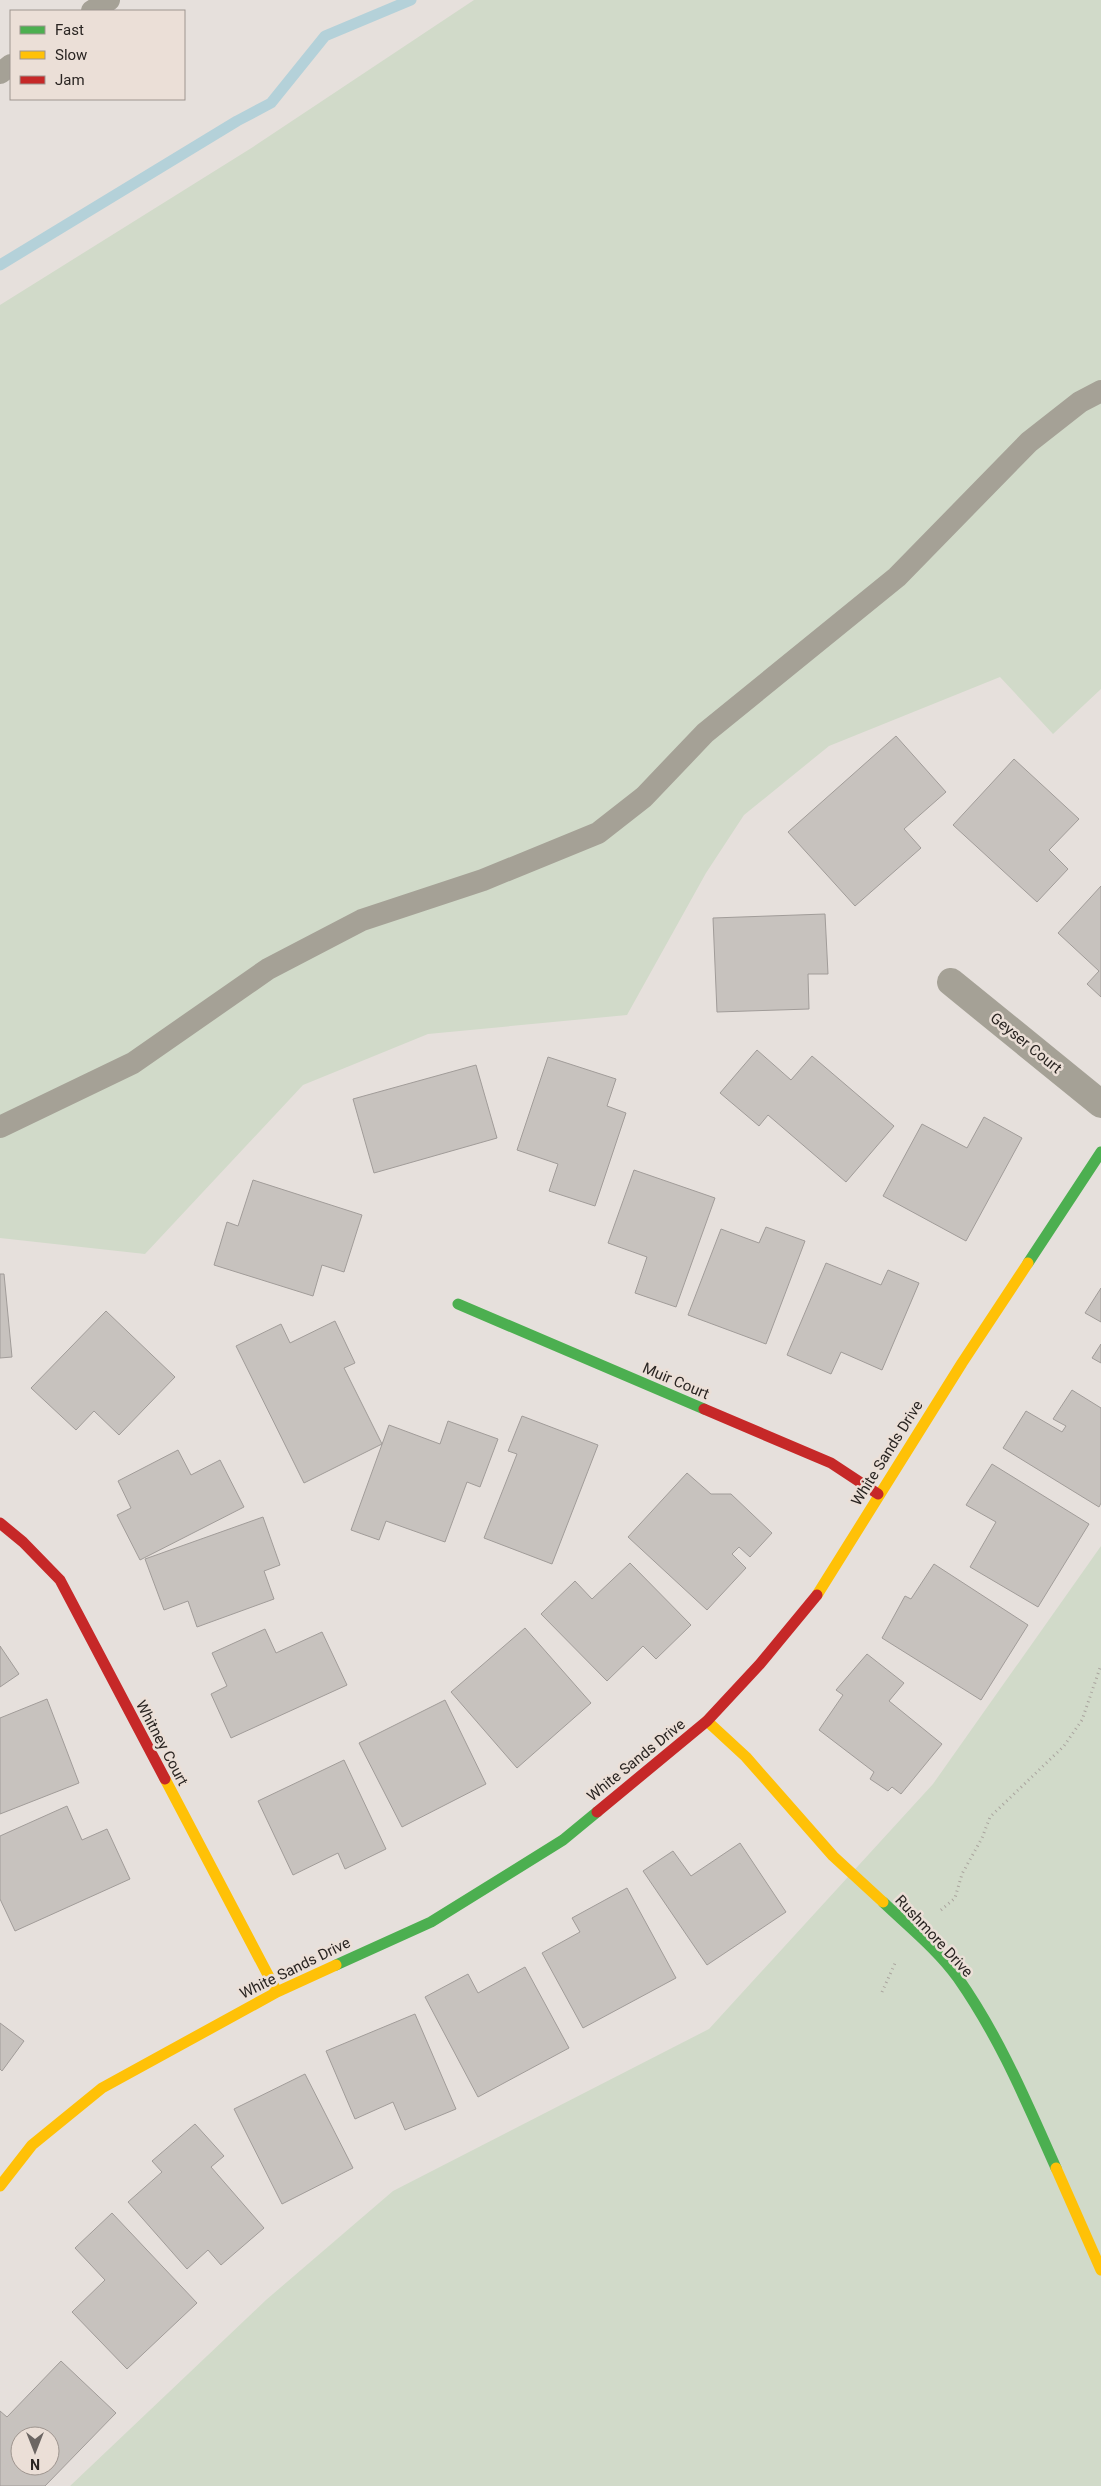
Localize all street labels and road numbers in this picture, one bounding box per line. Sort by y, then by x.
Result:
street label: Geyser Court [987,1009,1065,1077]
street label: Muir Court [640,1359,712,1403]
street label: White Sands Drive [847,1397,927,1509]
street label: Whitney Court [132,1697,192,1789]
street label: White Sands Drive [583,1715,689,1805]
street label: Rushmore Drive [891,1891,977,1981]
street label: White Sands Drive [237,1933,353,2003]

